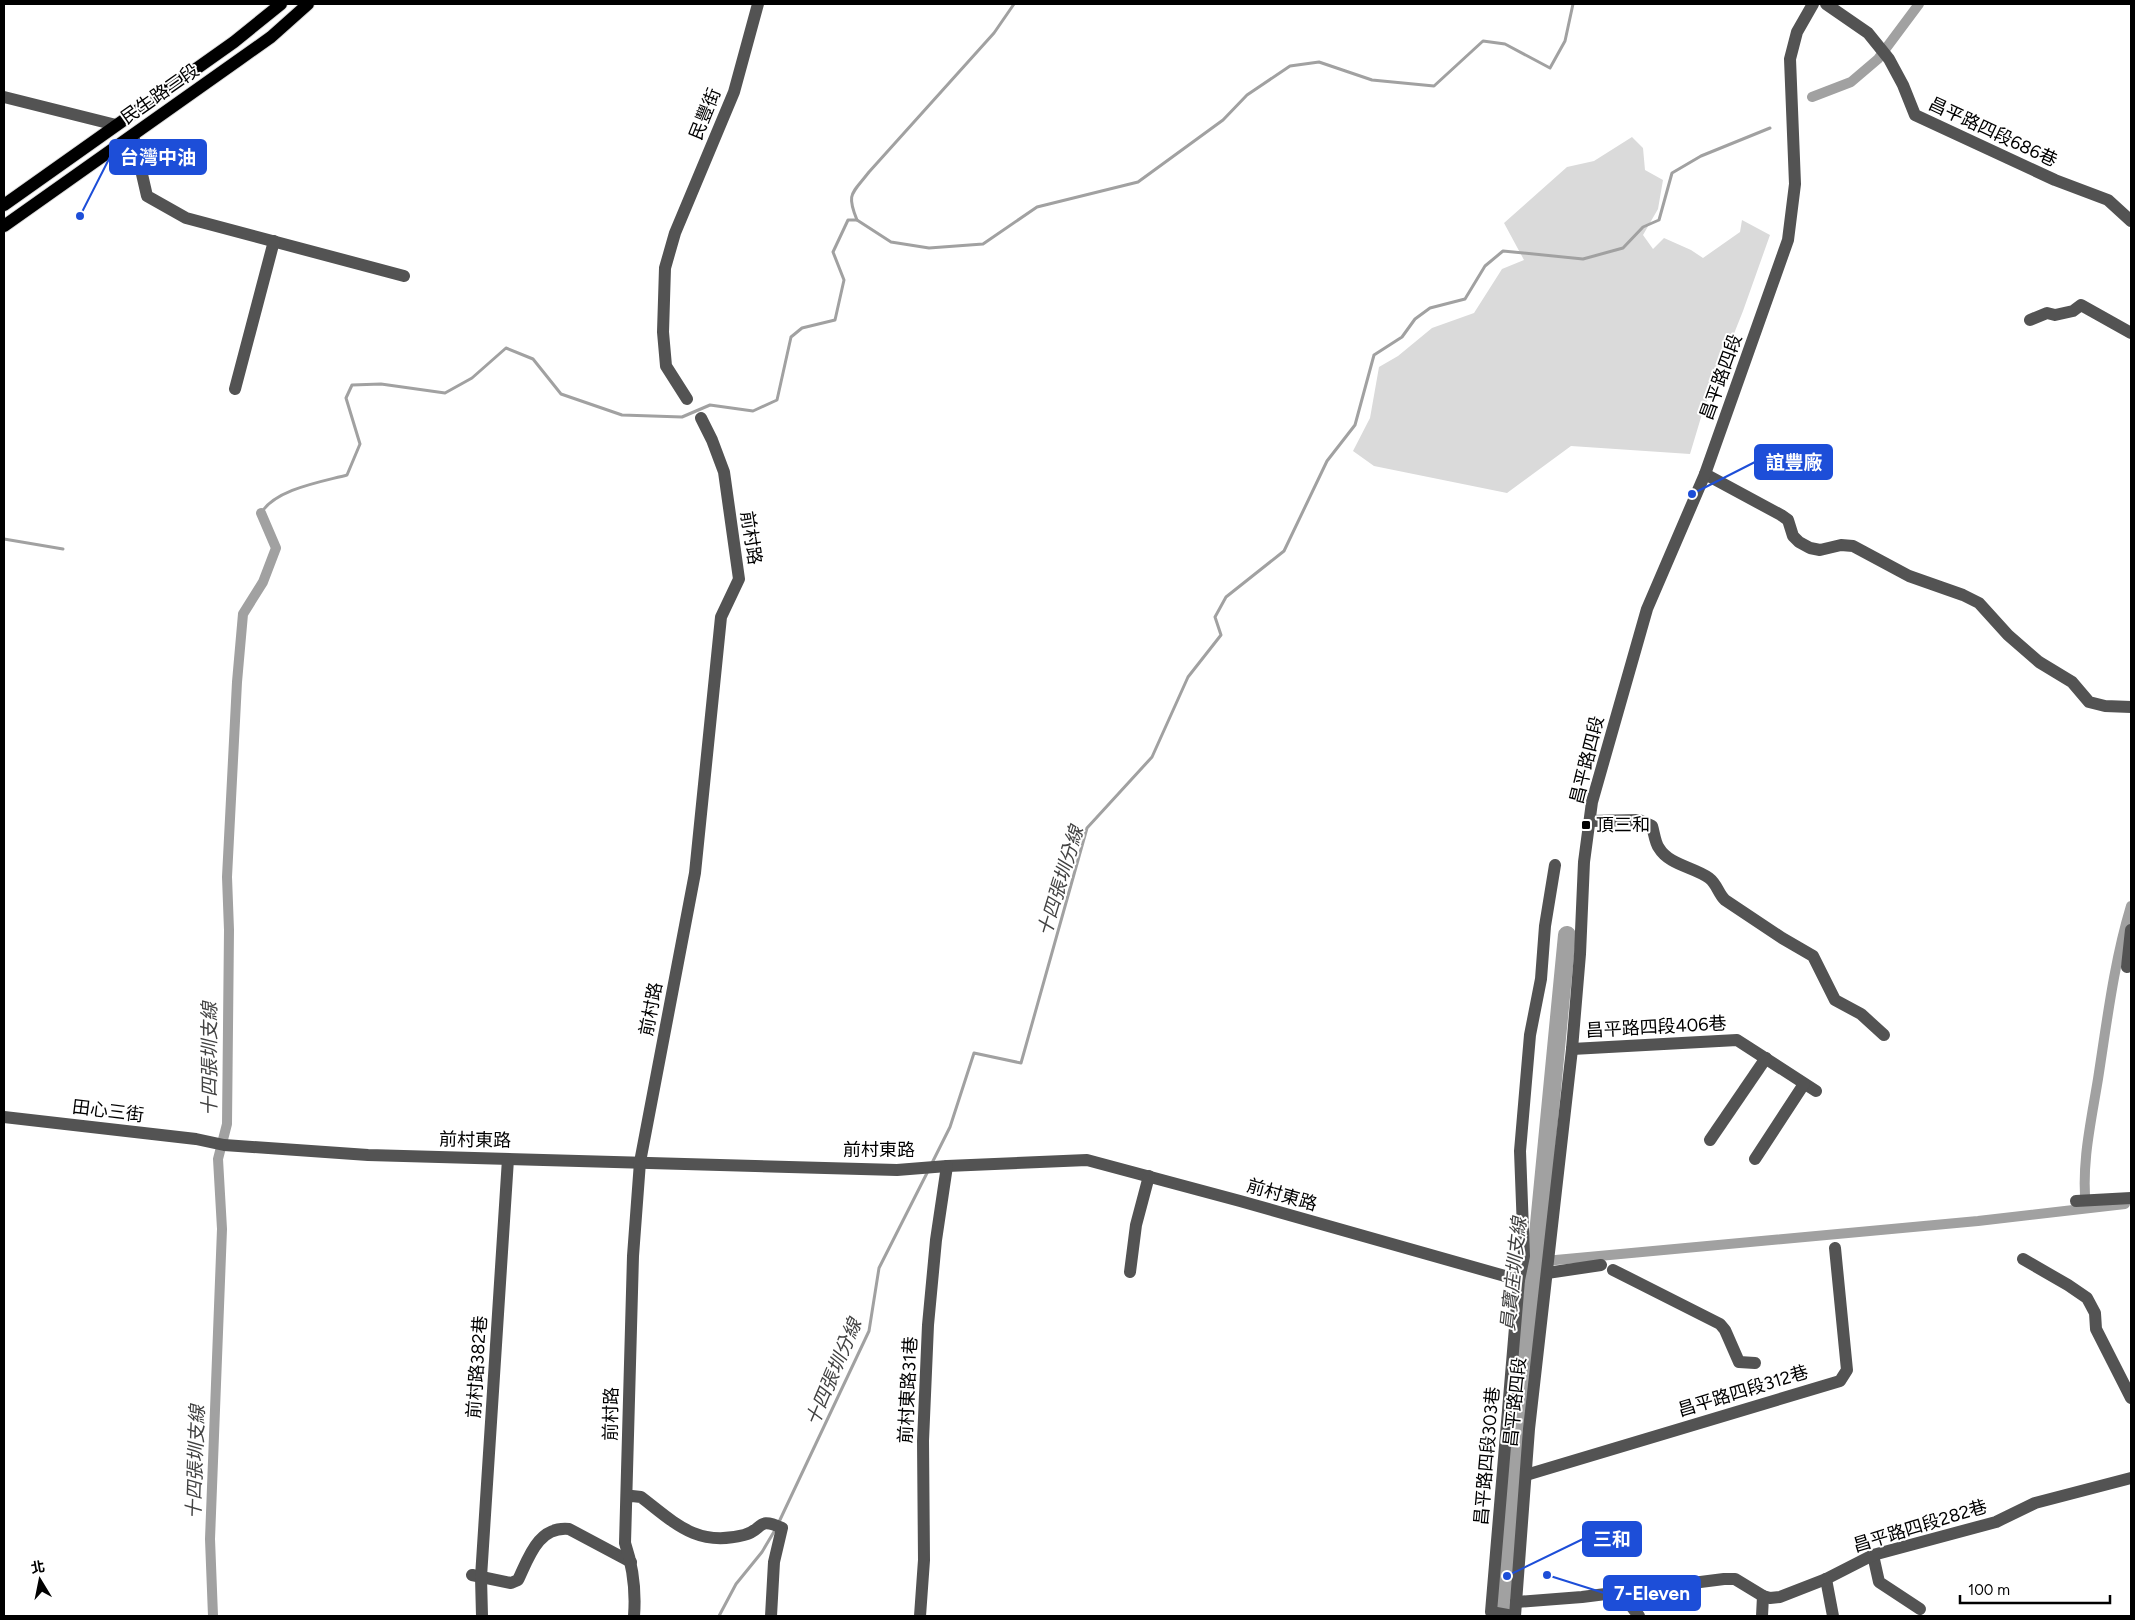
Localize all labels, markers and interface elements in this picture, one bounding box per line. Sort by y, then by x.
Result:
street label: 民生路三段 [117,59,203,129]
street label: 民豐街 [685,85,725,143]
street label: 昌平路四段686巷 [1925,93,2061,171]
callout: 台灣中油 [110,140,206,174]
text: 台灣中油 [120,146,196,169]
street label: 昌平路四段 [1695,331,1747,423]
callout: 誼豐廠 [1755,445,1832,479]
text: 誼豐廠 [1765,451,1823,474]
street label: 前村路 [736,510,766,566]
street label: 昌平路四段 [1565,714,1609,806]
place label: 頂三和 [1596,814,1650,836]
marker: 頂三和 [1580,819,1592,831]
water label: 十四張圳分線 [1033,821,1089,939]
street label: 前村路 [635,980,667,1038]
water label: 十四張圳支線 [198,1000,221,1116]
street label: 昌平路四段406巷 [1585,1012,1727,1042]
street label: 田心三街 [71,1096,145,1126]
street label: 前村東路 [439,1128,511,1152]
street label: 前村東路 [843,1139,915,1161]
street label: 前村東路 [1244,1175,1320,1215]
water label: 員寶庄圳支線 [1496,1214,1531,1332]
water label: 十四張圳分線 [801,1313,867,1429]
street label: 前村路382巷 [462,1315,492,1419]
street label: 前村東路31巷 [894,1336,922,1444]
street label: 昌平路四段 [1499,1356,1531,1448]
street label: 昌平路四段312巷 [1675,1361,1811,1421]
street label: 昌平路四段303巷 [1470,1386,1504,1526]
street label: 前村路 [600,1387,622,1441]
water label: 十四張圳支線 [182,1403,209,1519]
street label: 昌平路四段282巷 [1850,1495,1990,1557]
callout: 三和 [1583,1522,1641,1556]
text: 三和 [1593,1528,1631,1551]
north arrow [15,1555,65,1605]
text: 北 [29,1558,46,1577]
scale bar [1960,1572,2110,1604]
callout: 7-Eleven [1604,1576,1700,1610]
text: 100 m [1968,1581,2010,1599]
text: 7-Eleven [1614,1582,1690,1605]

